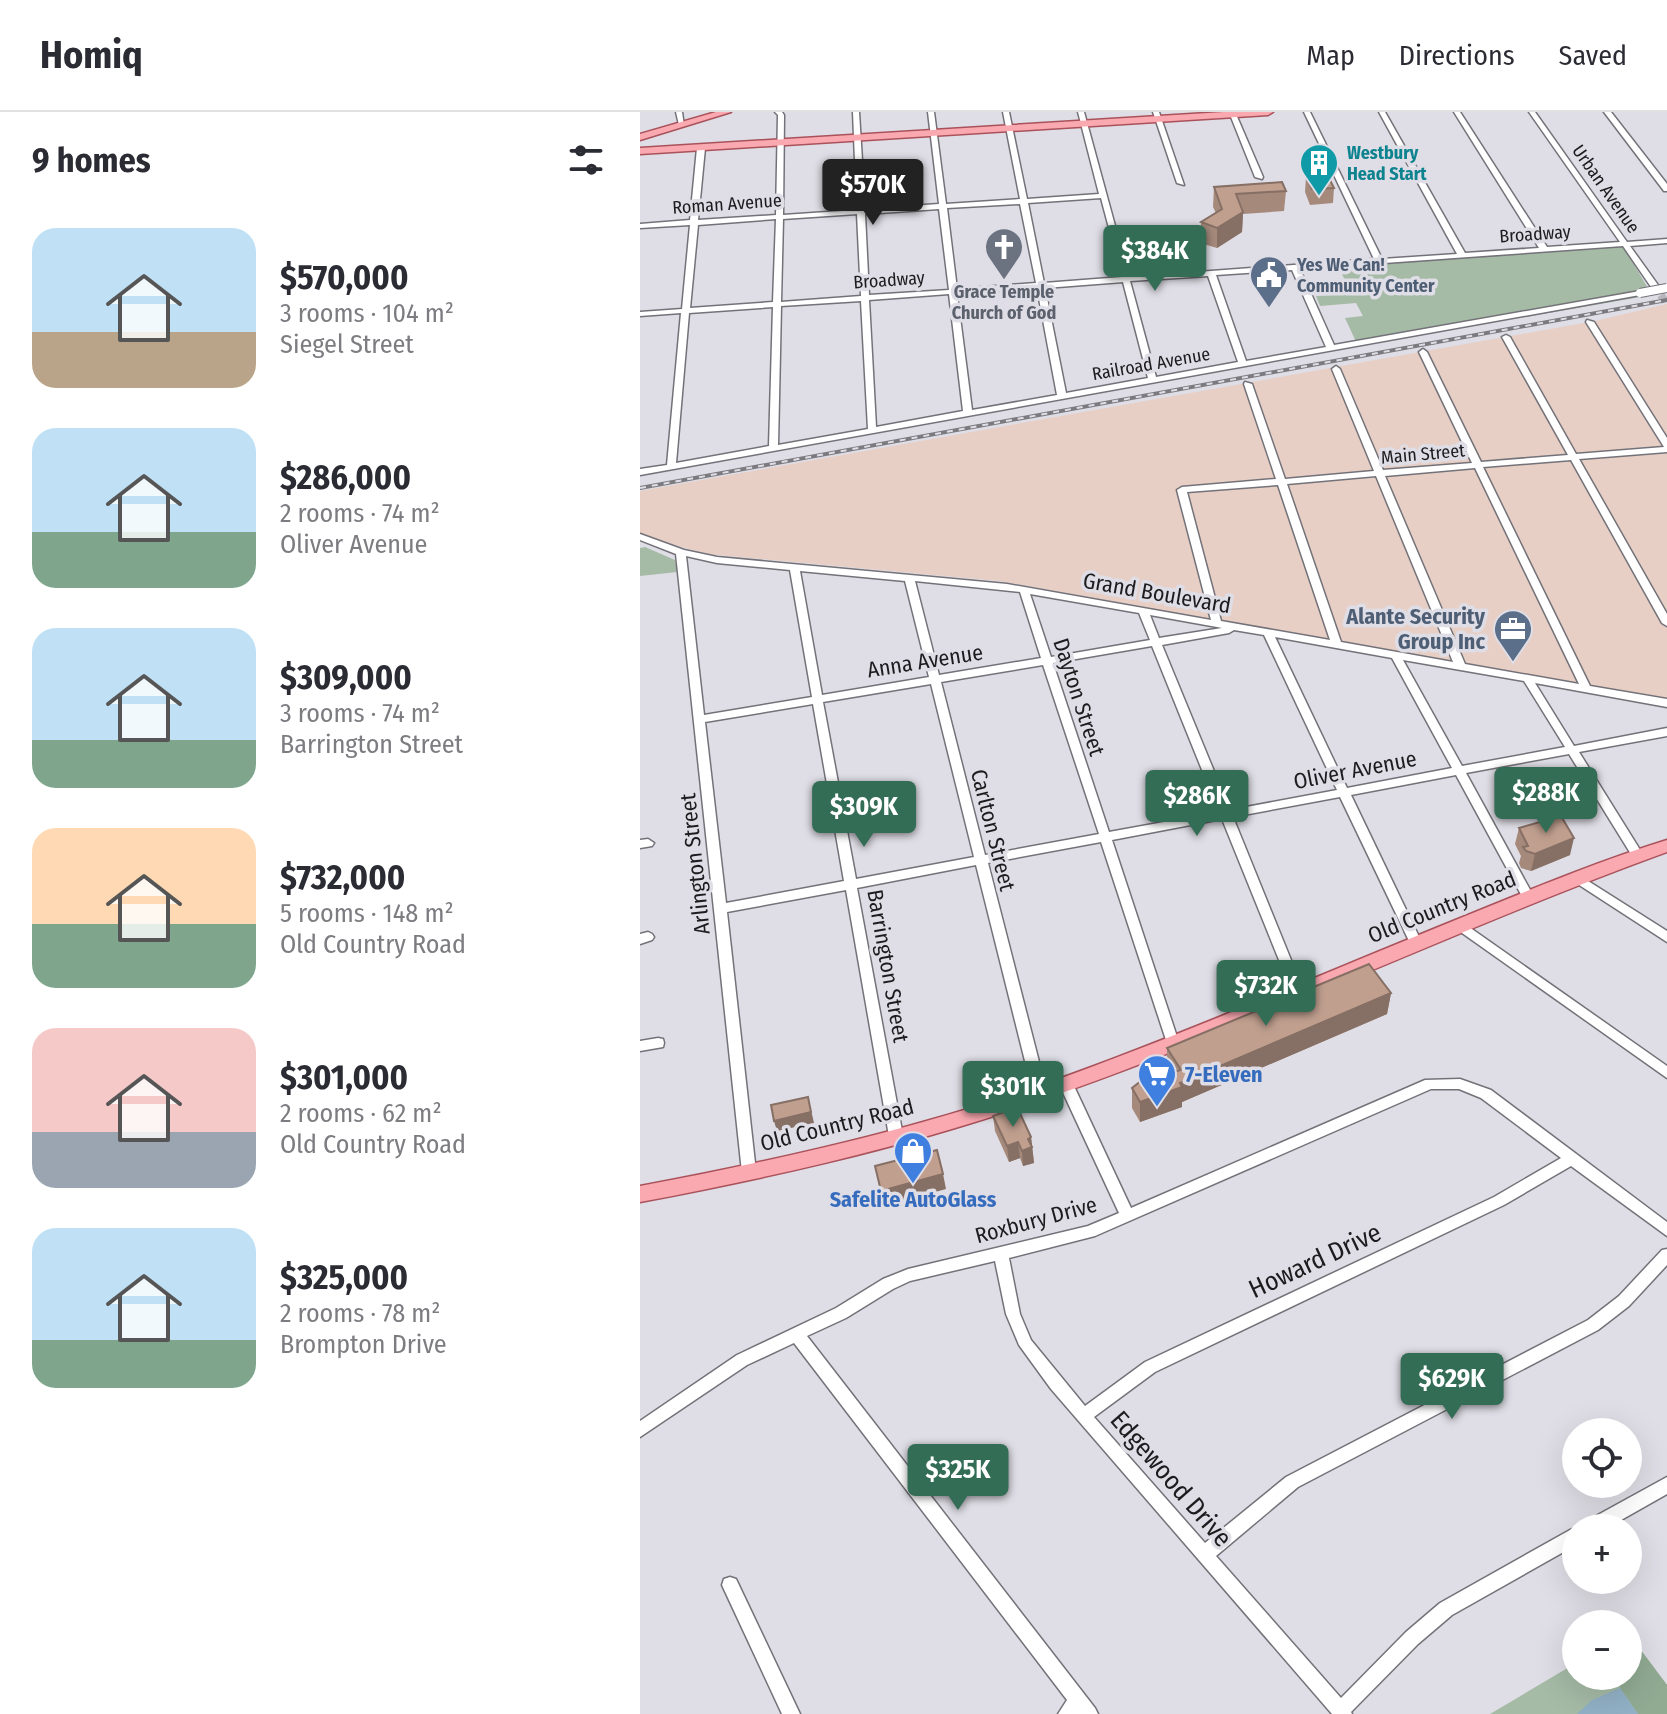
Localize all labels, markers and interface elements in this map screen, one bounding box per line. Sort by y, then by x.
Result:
text: Homiq [40,32,143,78]
text: Map [1306,39,1355,72]
text: Directions [1399,39,1515,72]
text: Saved [1559,39,1627,72]
icon: filters [564,138,608,182]
text: 9 homes [32,140,151,181]
street label: Urban Avenue [1567,141,1645,238]
building icon: Westbury Head Start [1298,142,1340,197]
place label: Westbury Head Start [1347,142,1427,185]
pin: $570K [817,159,929,227]
text: $570K [840,169,906,200]
street label: Roman Avenue [672,189,782,219]
street label: Broadway [1499,221,1571,247]
pin: $384K [1099,225,1211,293]
church icon: Grace Temple Church of God [983,226,1025,281]
text: $384K [1121,235,1189,266]
public building icon: Yes We Can! Community Center [1248,254,1290,309]
place label: Yes We Can! Community Center [1296,254,1435,297]
text: $570,000 [280,257,409,298]
icon: home [96,260,192,356]
street label: Broadway [853,267,925,293]
place label: Grace Temple Church of God [952,281,1056,324]
text: 3 rooms · 104 m² [280,298,454,329]
text: Siegel Street [280,329,414,360]
street label: Railroad Avenue [1090,343,1212,385]
street label: Main Street [1380,439,1466,469]
text: $286,000 [280,457,411,498]
icon: home [96,460,192,556]
text: 2 rooms · 74 m² [280,498,440,529]
text: Oliver Avenue [280,529,427,560]
street label: Grand Boulevard [1081,567,1233,619]
place label: Alante Security Group Inc [1345,603,1486,655]
office icon: Alante Security Group Inc [1492,608,1534,663]
street label: Dayton Street [1047,635,1111,760]
street label: Anna Avenue [865,639,985,683]
text: $309,000 [280,657,412,698]
icon: home [96,660,192,756]
text: 3 rooms · 74 m² [280,698,440,729]
text: Barrington Street [280,729,463,760]
street label: Oliver Avenue [1291,745,1419,795]
street label: Carlton Street [965,766,1021,894]
pin: $288K [1490,767,1602,835]
pin: $286K [1141,770,1253,838]
text: $288K [1512,777,1580,808]
text: $286K [1163,780,1231,811]
pin: $309K [808,781,920,849]
street label: Arlington Street [674,791,716,936]
text: $309K [830,791,898,822]
text: $732,000 [280,857,405,898]
icon: home [96,860,192,956]
street label: Old Country Road [1364,865,1520,949]
street label: Barrington Street [861,887,915,1045]
text: 5 rooms · 148 m² [280,898,454,929]
text: Old Country Road [280,929,466,960]
pin: $732K [1210,960,1322,1028]
text: $732K [1235,970,1297,1001]
supermarket icon: 7-Eleven [1136,1053,1178,1108]
text: $301,000 [280,1057,408,1098]
icon: home [96,1060,192,1156]
pin: $301K [957,1061,1069,1129]
place label: 7-Eleven [1185,1061,1263,1088]
text: $301K [981,1071,1045,1102]
street label: Old Country Road [757,1093,917,1157]
text: 2 rooms · 62 m² [280,1098,442,1129]
text: Old Country Road [280,1129,466,1160]
shop icon: Safelite AutoGlass [892,1130,934,1185]
place label: Safelite AutoGlass [830,1186,997,1213]
street label: Roxbury Drive [972,1191,1100,1249]
street label: Howard Drive [1244,1217,1386,1305]
text: $325,000 [280,1257,408,1298]
icon: home [96,1260,192,1356]
text: 2 rooms · 78 m² [280,1298,441,1329]
text: Brompton Drive [280,1329,447,1360]
pin: $629K [1396,1353,1508,1421]
text: $629K [1419,1363,1485,1394]
street label: Edgewood Drive [1104,1405,1238,1553]
map controls [1562,1418,1642,1690]
button: locate [1562,1418,1642,1498]
pin: $325K [902,1444,1014,1512]
text: $325K [926,1454,990,1485]
button: + [1562,1514,1642,1594]
button: − [1562,1610,1642,1690]

